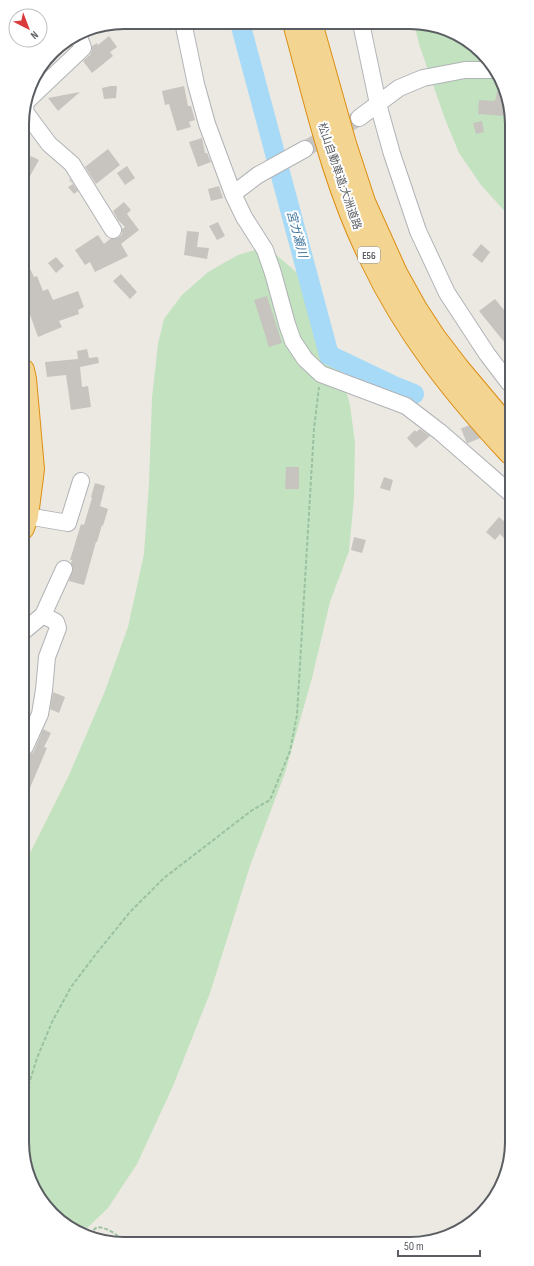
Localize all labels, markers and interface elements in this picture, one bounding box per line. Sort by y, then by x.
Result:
north arrow [8,8,48,48]
text: N [28,28,41,42]
street label: 松山自動車道;大洲道路 [315,121,364,231]
water label: 宮ガ瀬川 [283,209,310,261]
road number: E56 [358,247,380,263]
scale bar [398,1232,480,1258]
text: 50 m [404,1239,424,1254]

